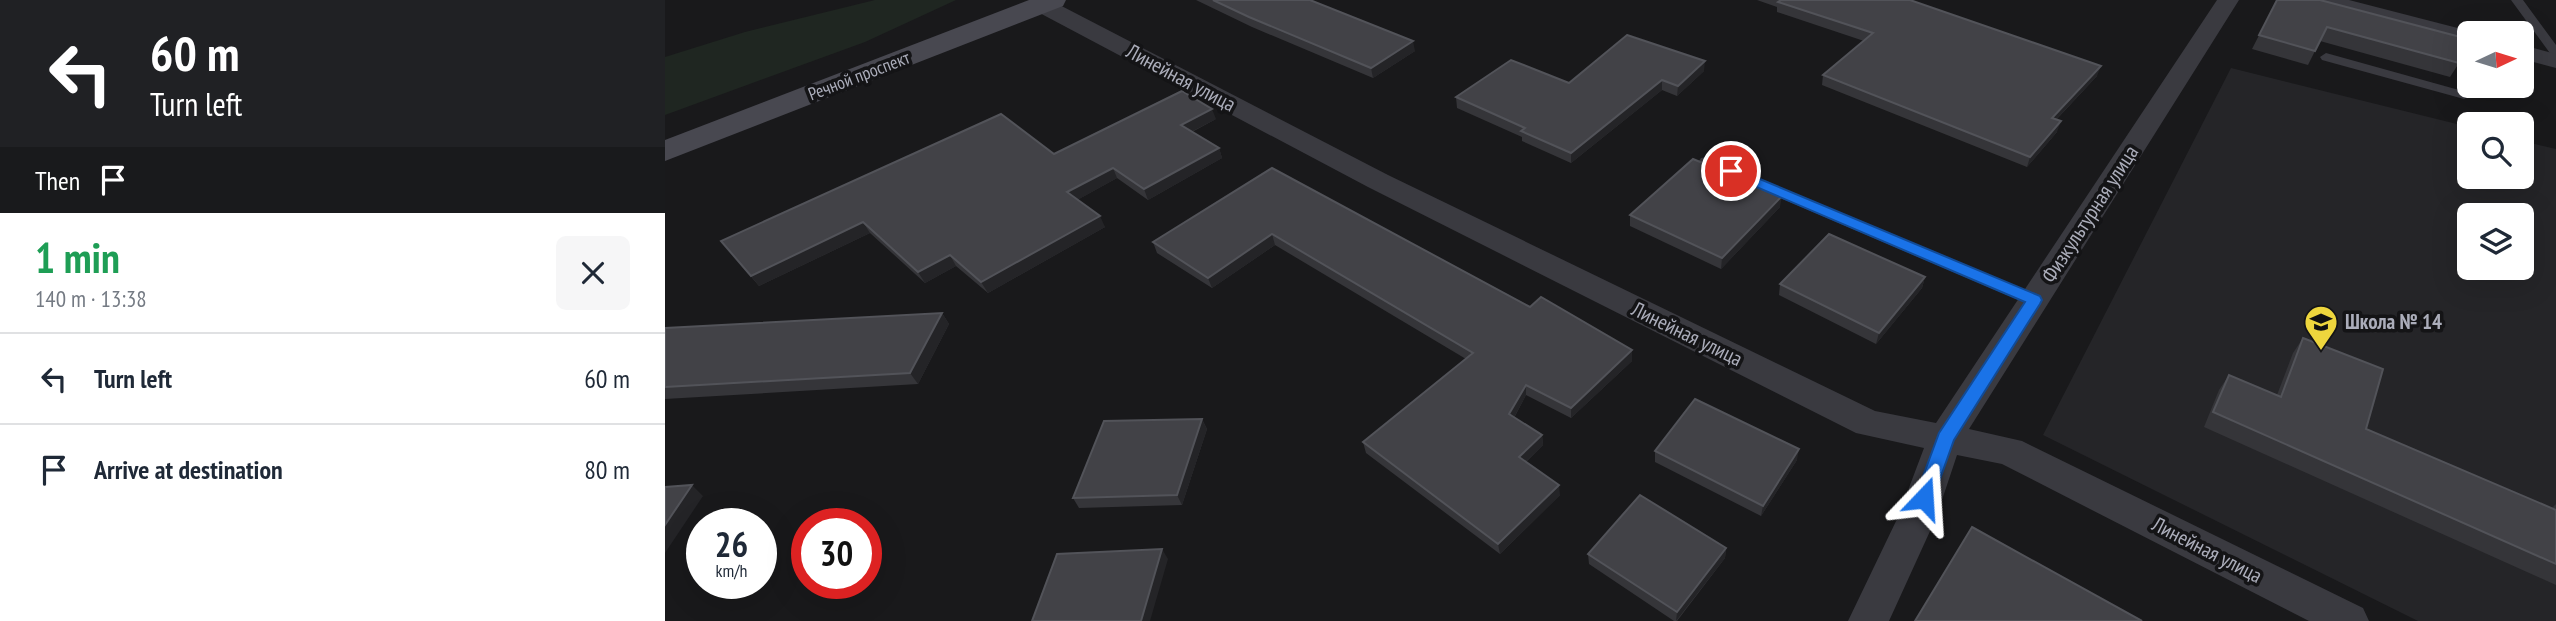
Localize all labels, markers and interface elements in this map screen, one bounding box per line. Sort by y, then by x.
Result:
text: 60 m [150,21,239,85]
north arrow [2457,21,2534,98]
map controls [2457,21,2534,280]
icon: left [35,28,126,119]
street label: Линейная улица [1121,37,1240,118]
street label: Речной проспект [805,46,913,105]
text: Turn left [150,83,242,125]
button: search [2457,112,2534,189]
street label: Физкультурная улица [2035,140,2144,287]
pin [1701,141,1761,201]
icon: arrive [1712,152,1750,190]
icon: arrive [94,161,132,199]
text: Then [35,164,80,197]
button: layers [2457,203,2534,280]
text: 1 min [35,230,120,285]
button: close [556,236,630,310]
text: 140 m · 13:38 [35,284,147,313]
street label: Линейная улица [1627,295,1747,372]
school or university icon: Школа № 14 [2302,303,2340,352]
place label: Школа № 14 [2345,308,2442,335]
icon: left [35,360,73,398]
text: Turn left [94,362,172,395]
text: 60 m [584,362,630,395]
icon: arrive [35,451,73,489]
text: Arrive at destination [94,453,283,486]
text: 80 m [584,453,630,486]
position arrow [1887,461,1961,535]
speed limit sign: 30 [791,508,882,599]
street label: Линейная улица [2147,510,2267,589]
text: 26 [715,521,748,567]
text: km/h [716,559,747,582]

